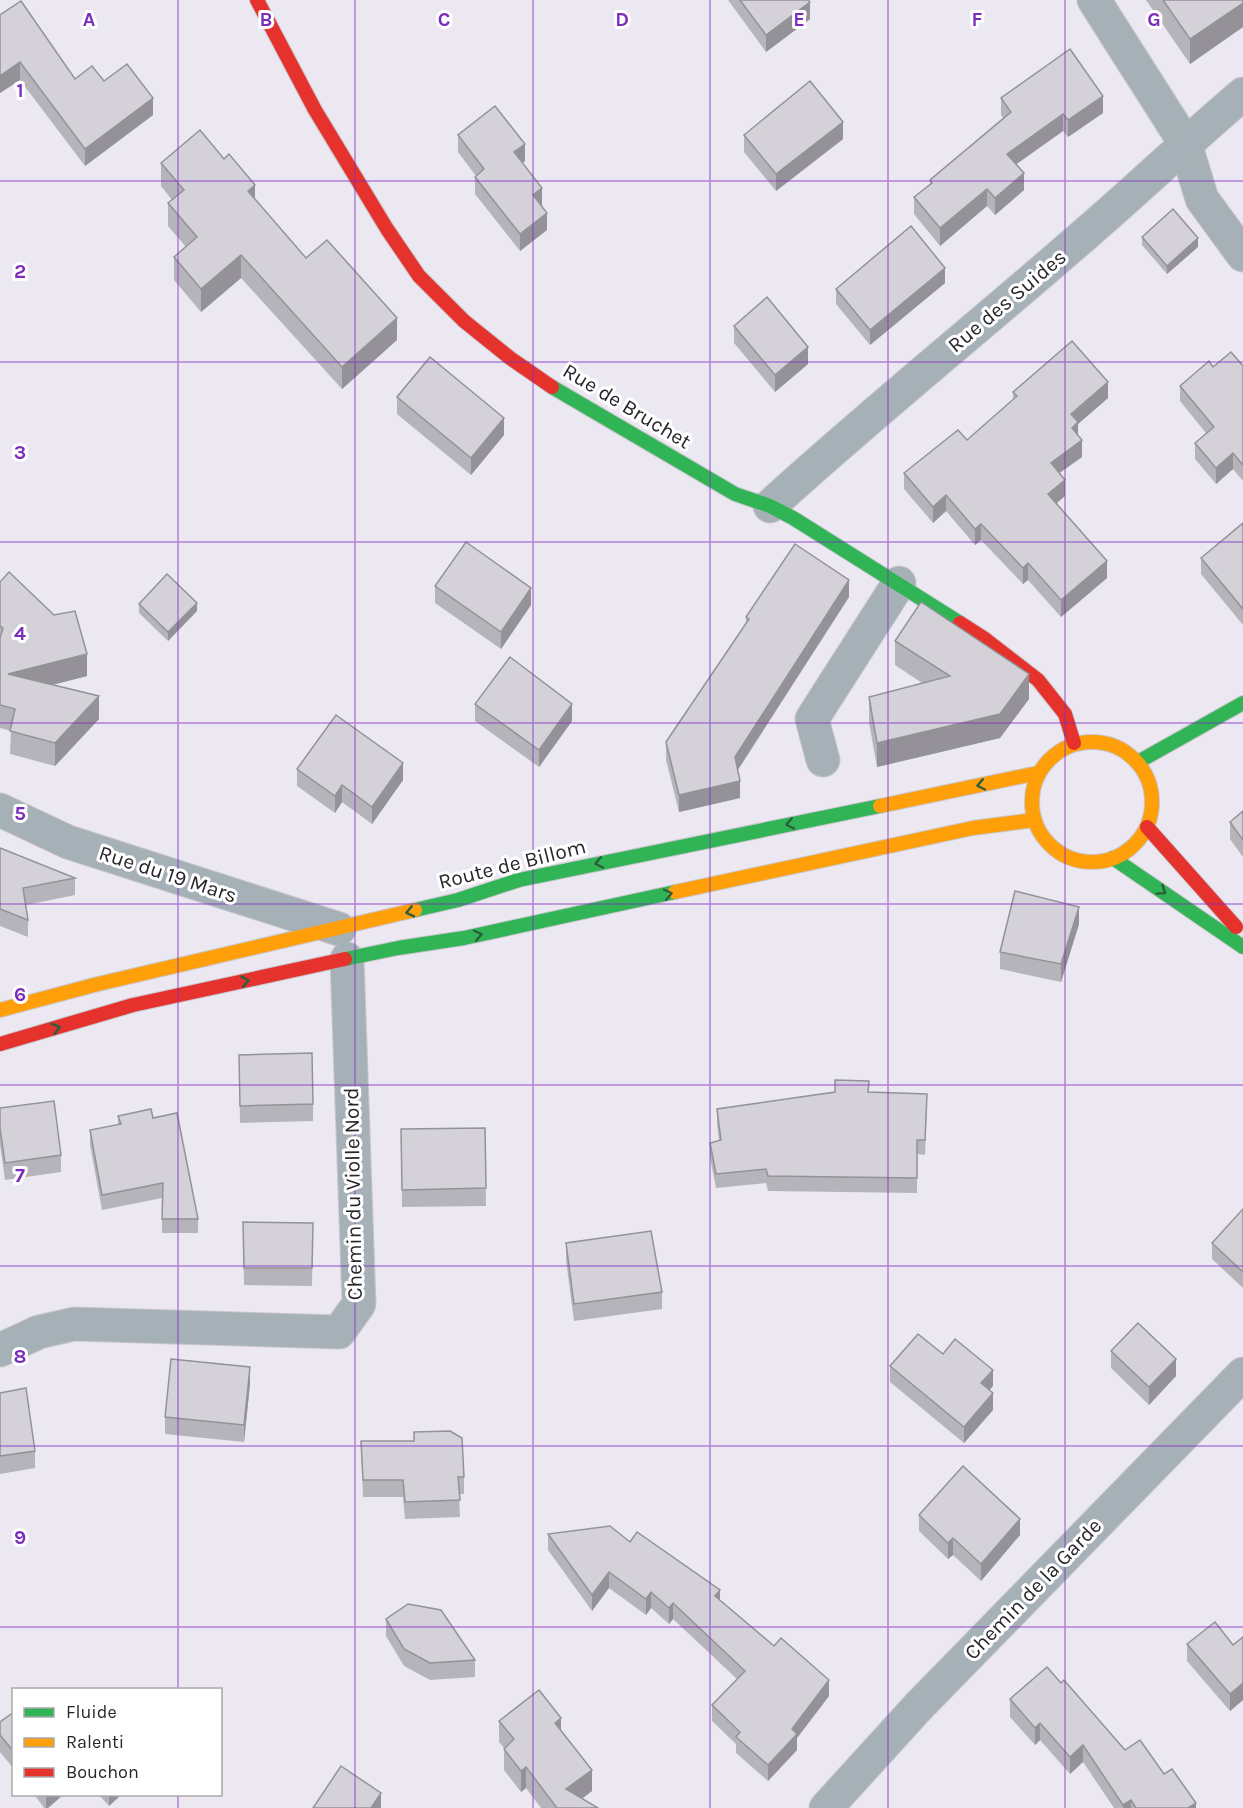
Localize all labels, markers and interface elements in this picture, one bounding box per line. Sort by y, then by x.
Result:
text: A [83,8,96,31]
text: B [260,8,272,31]
text: C [438,8,450,31]
text: D [615,8,629,31]
text: E [793,8,805,31]
text: F [972,8,983,31]
text: G [1147,8,1161,31]
text: 1 [16,79,24,102]
street label: Rue des Suides [943,245,1071,357]
text: 2 [14,260,26,283]
street label: Rue de Bruchet [559,358,695,454]
text: 3 [14,441,26,464]
text: 4 [14,622,26,645]
one-way arrow [976,778,986,791]
text: 5 [14,802,26,825]
one-way arrow [785,817,795,830]
street label: Route de Billom [436,834,588,894]
street label: Rue du 19 Mars [96,840,240,908]
one-way arrow [594,856,604,869]
one-way arrow [1155,884,1166,895]
one-way arrow [663,888,673,901]
one-way arrow [406,904,416,917]
one-way arrow [473,929,483,942]
one-way arrow [240,975,250,988]
text: 6 [14,983,26,1006]
one-way arrow [51,1022,61,1035]
street label: Chemin du Violle Nord [339,1087,367,1301]
text: 7 [15,1164,25,1187]
text: 8 [14,1345,26,1368]
street label: Chemin de la Garde [960,1514,1106,1664]
text: 9 [14,1526,26,1549]
legend [12,1688,222,1796]
text: Fluide [66,1701,117,1723]
text: Ralenti [66,1731,124,1753]
text: Bouchon [66,1761,139,1783]

